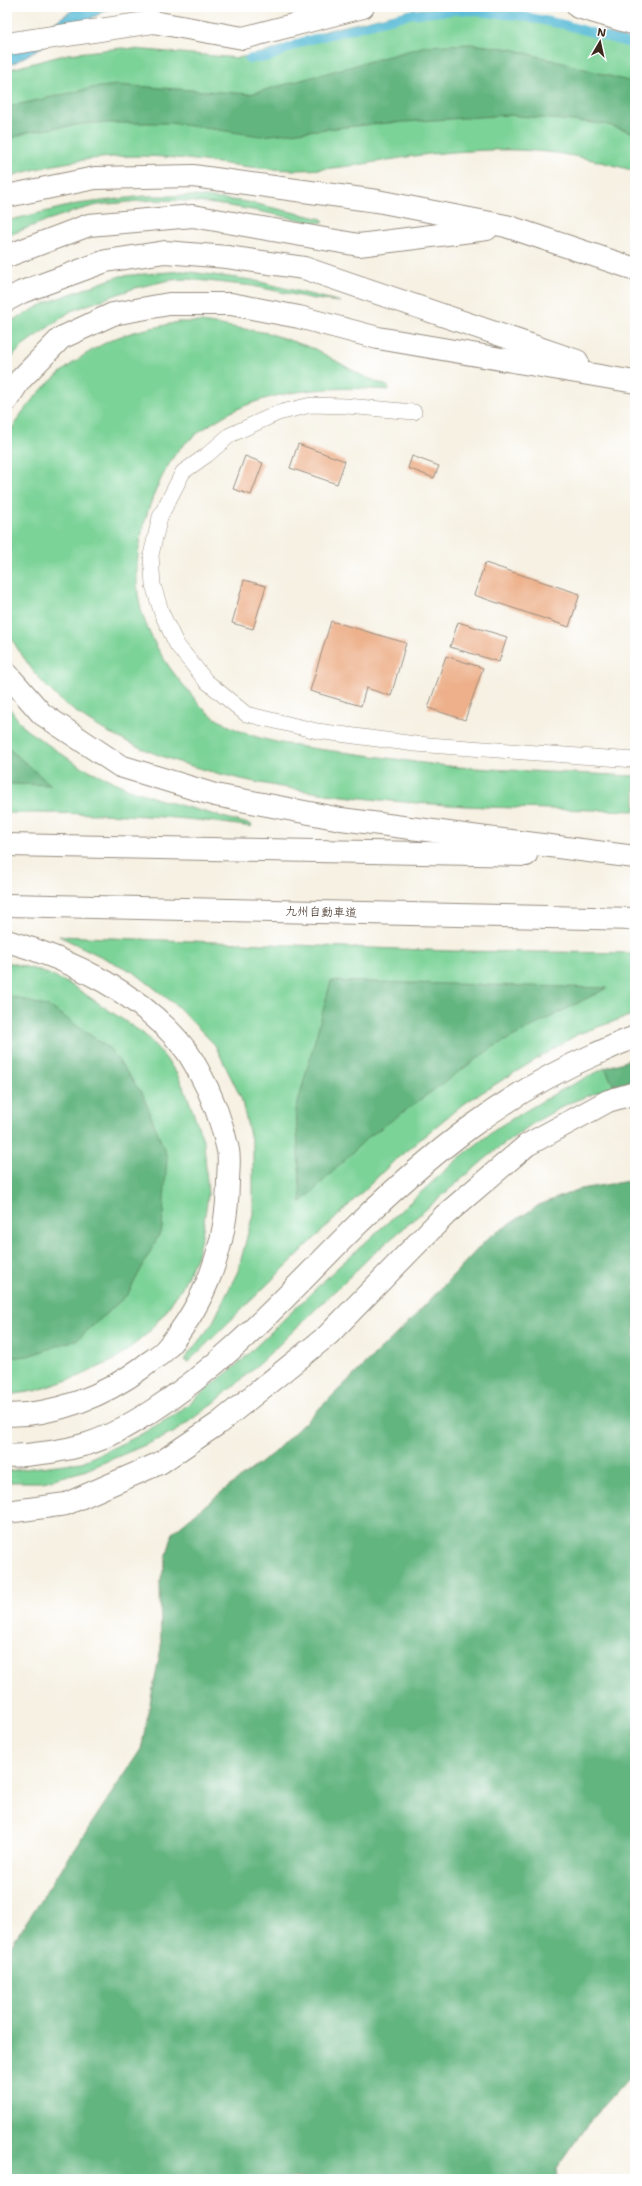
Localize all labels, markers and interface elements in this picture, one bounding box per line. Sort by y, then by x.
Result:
north arrow [580,22,620,62]
text: N [596,25,607,41]
street label: 九州自動車道 [285,903,357,921]

